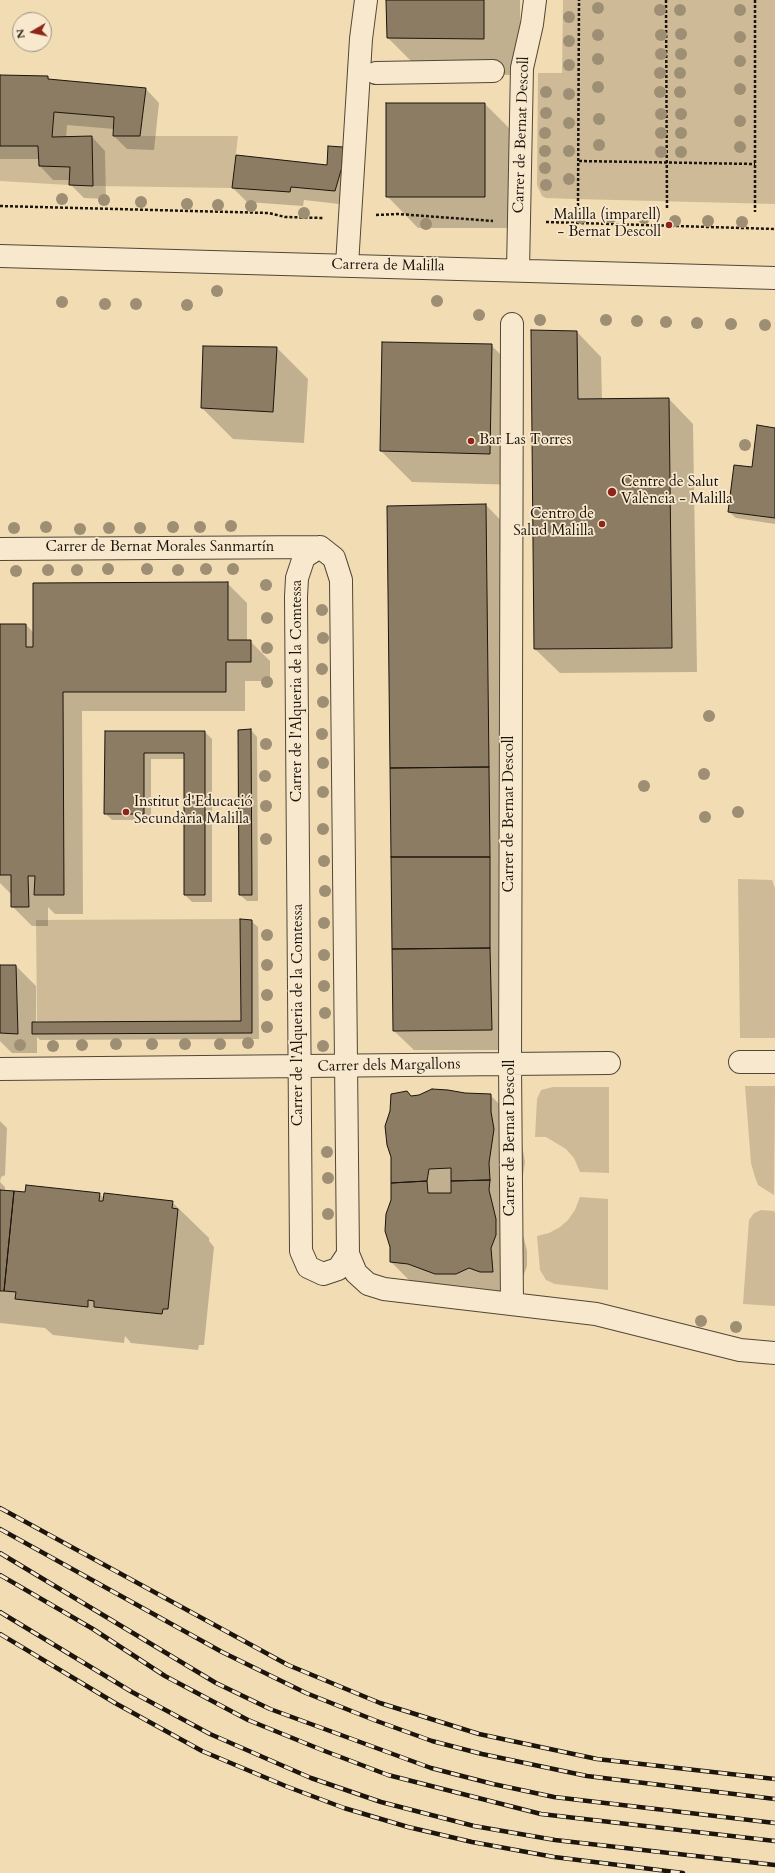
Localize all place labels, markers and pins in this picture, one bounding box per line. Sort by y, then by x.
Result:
place label: Malilla (imparell) - Bernat Descoll [553,207,661,242]
marker: Malilla (imparell) - Bernat Descoll [664,220,674,230]
place label: Bar Las Torres [479,432,572,450]
marker: Bar Las Torres [466,436,476,446]
place label: Centre de Salut València - Malilla [621,474,733,509]
marker: Centre de Salut València - Malilla [606,486,618,498]
place label: Centro de Salud Malilla [513,506,594,541]
marker: Centro de Salud Malilla [597,519,607,529]
place label: Institut d'Educació Secundària Malilla [134,794,253,829]
marker: Institut d'Educació Secundària Malilla [121,807,131,817]

